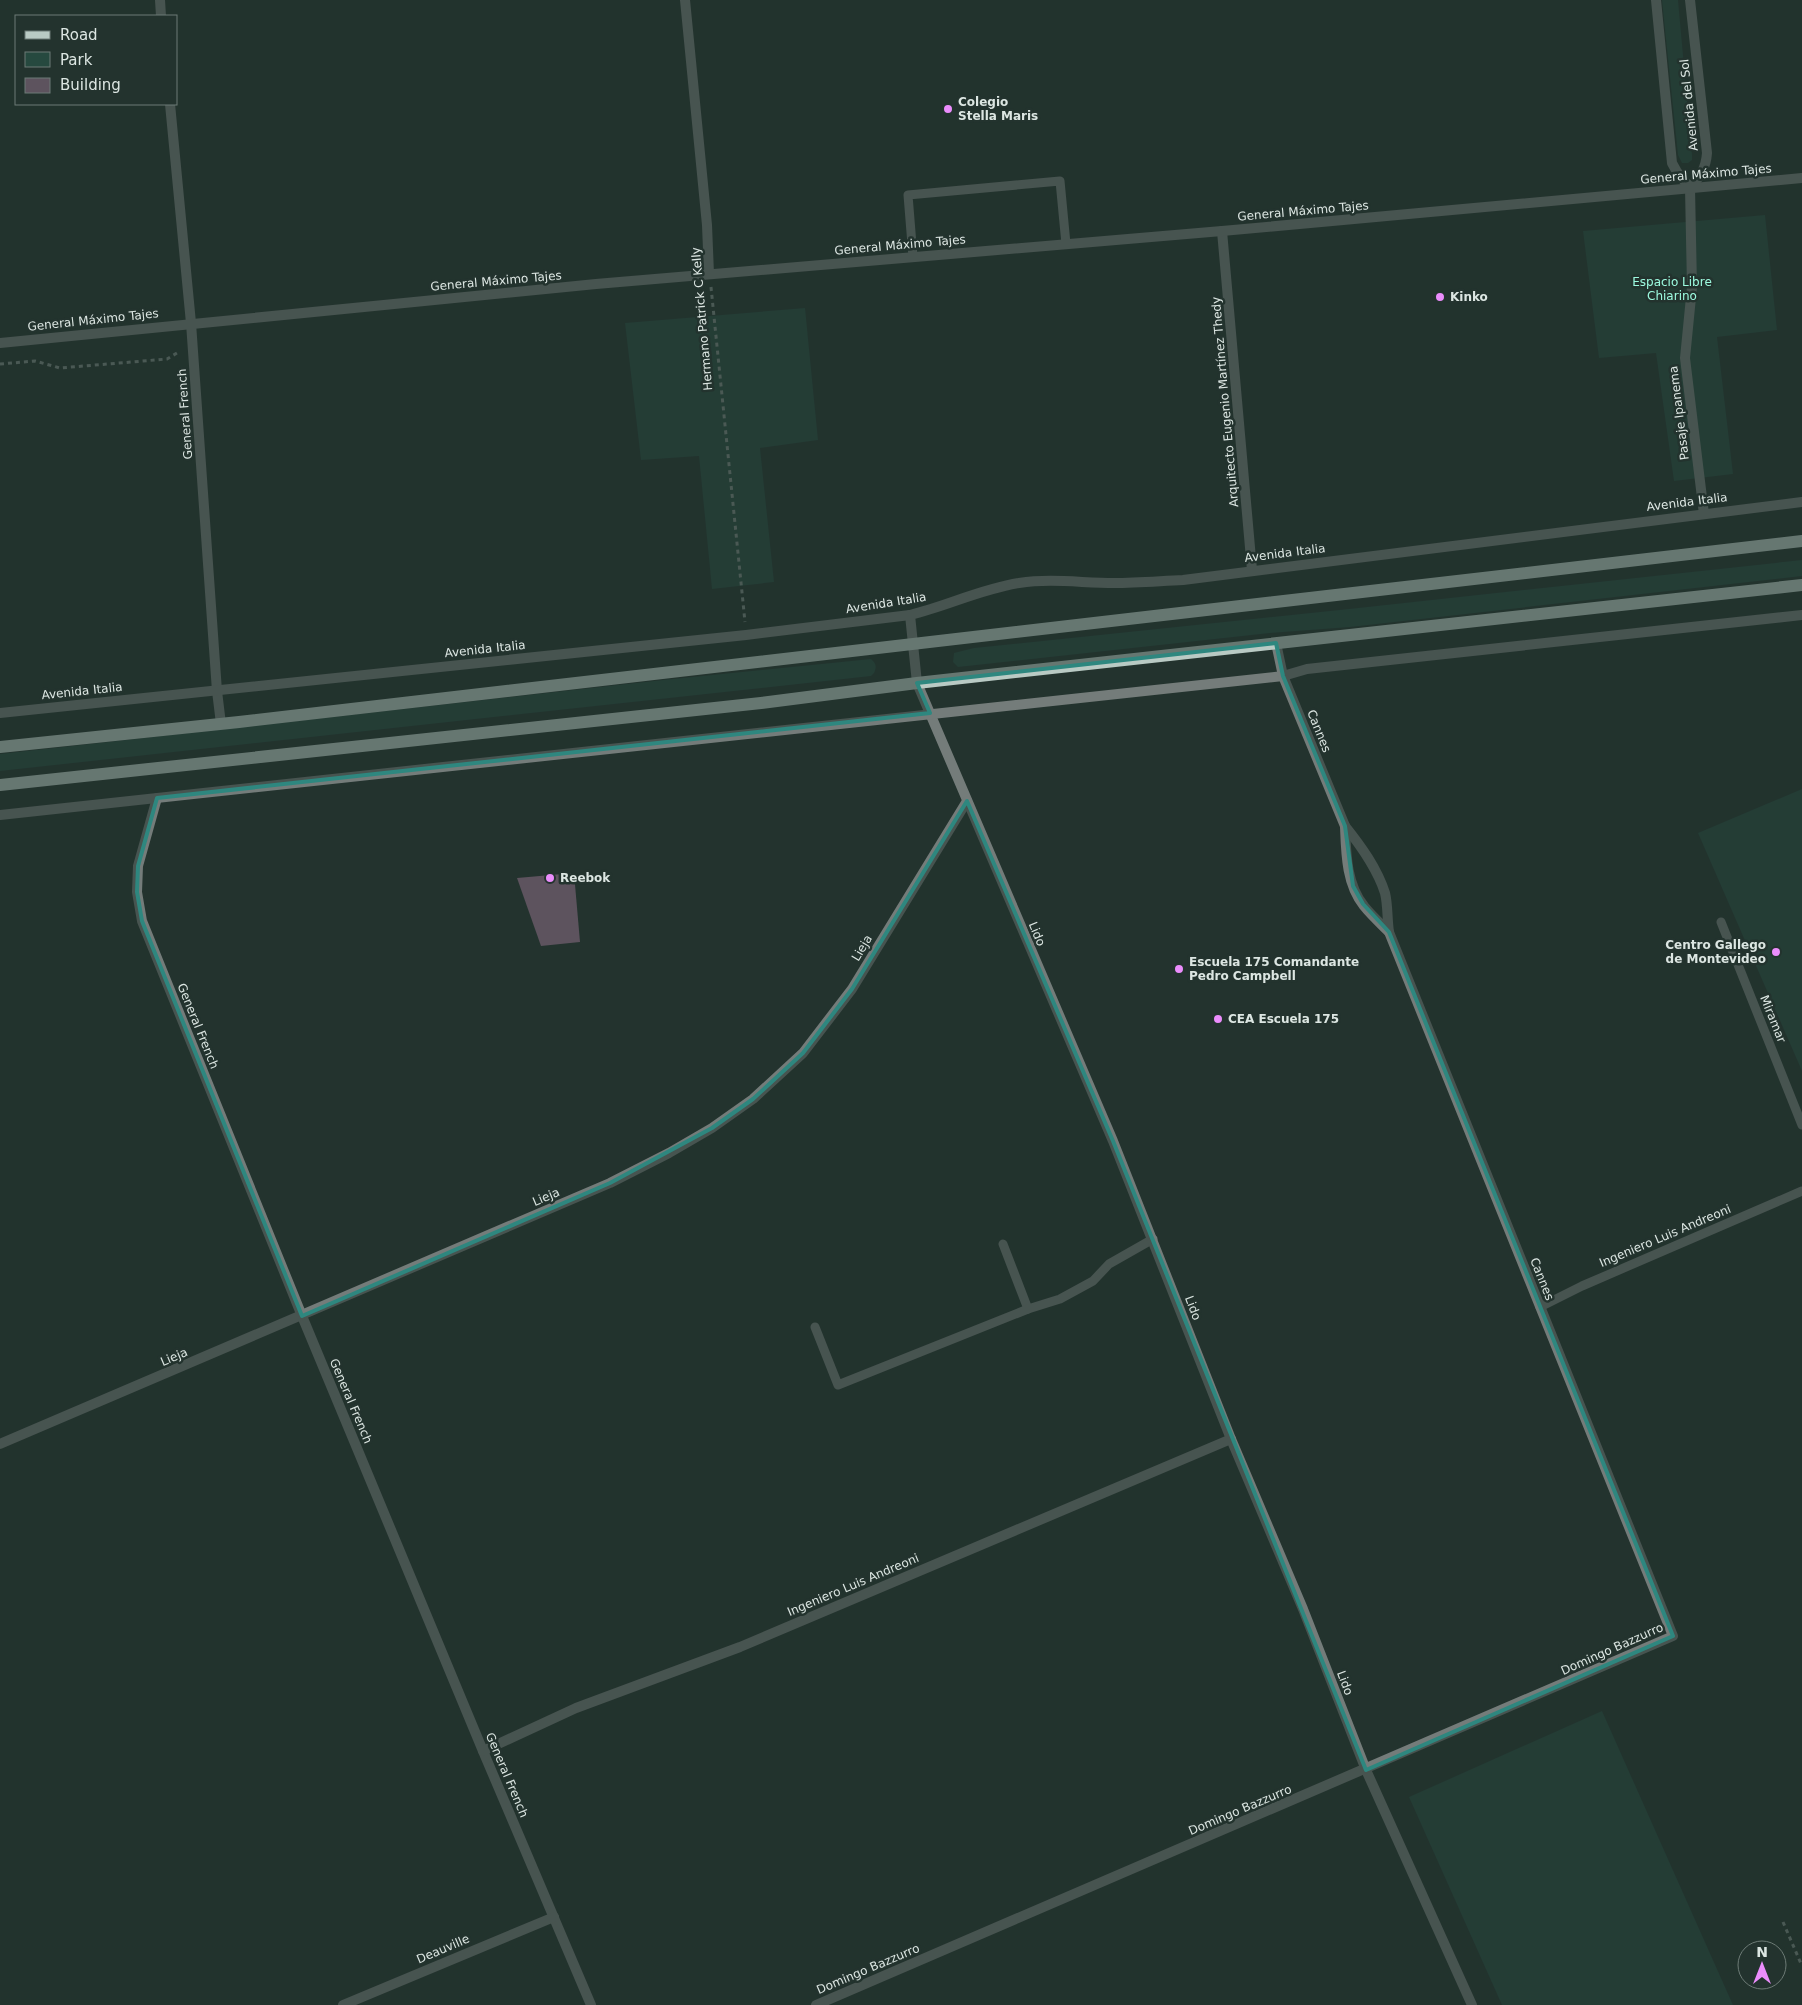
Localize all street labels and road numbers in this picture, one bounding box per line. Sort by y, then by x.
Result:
street label: Avenida del Sol [1677,58,1701,152]
street label: General Máximo Tajes [1640,161,1772,187]
street label: General Máximo Tajes [1237,198,1369,224]
street label: General Máximo Tajes [834,232,966,258]
street label: Hermano Patrick C Kelly [689,247,715,391]
street label: General Máximo Tajes [430,268,562,294]
street label: Arquitecto Eugenio Martínez Thedy [1209,296,1241,508]
street label: General Máximo Tajes [27,306,159,334]
street label: Pasaje Ipanema [1666,365,1692,461]
street label: General French [175,368,195,460]
street label: Avenida Italia [1646,490,1728,514]
street label: Avenida Italia [1244,541,1326,565]
street label: Avenida Italia [845,590,927,616]
street label: Avenida Italia [444,638,526,660]
street label: Avenida Italia [41,680,123,702]
street label: Cannes [1304,708,1334,754]
street label: Lido [1026,920,1048,948]
street label: Lieja [849,932,875,964]
street label: General French [174,981,222,1071]
street label: Miramar [1757,993,1789,1045]
street label: Lieja [530,1185,562,1209]
street label: Ingeniero Luis Andreoni [1597,1202,1733,1270]
street label: Cannes [1527,1256,1557,1302]
street label: Lido [1182,1294,1204,1322]
street label: Lieja [158,1345,190,1369]
street label: General French [327,1356,375,1446]
street label: Ingeniero Luis Andreoni [785,1551,921,1619]
street label: Domingo Bazzurro [1559,1620,1665,1678]
street label: Lido [1334,1669,1356,1697]
street label: General French [483,1730,531,1820]
street label: Domingo Bazzurro [1186,1782,1294,1838]
street label: Deauville [414,1932,472,1966]
street label: Domingo Bazzurro [814,1941,922,1997]

